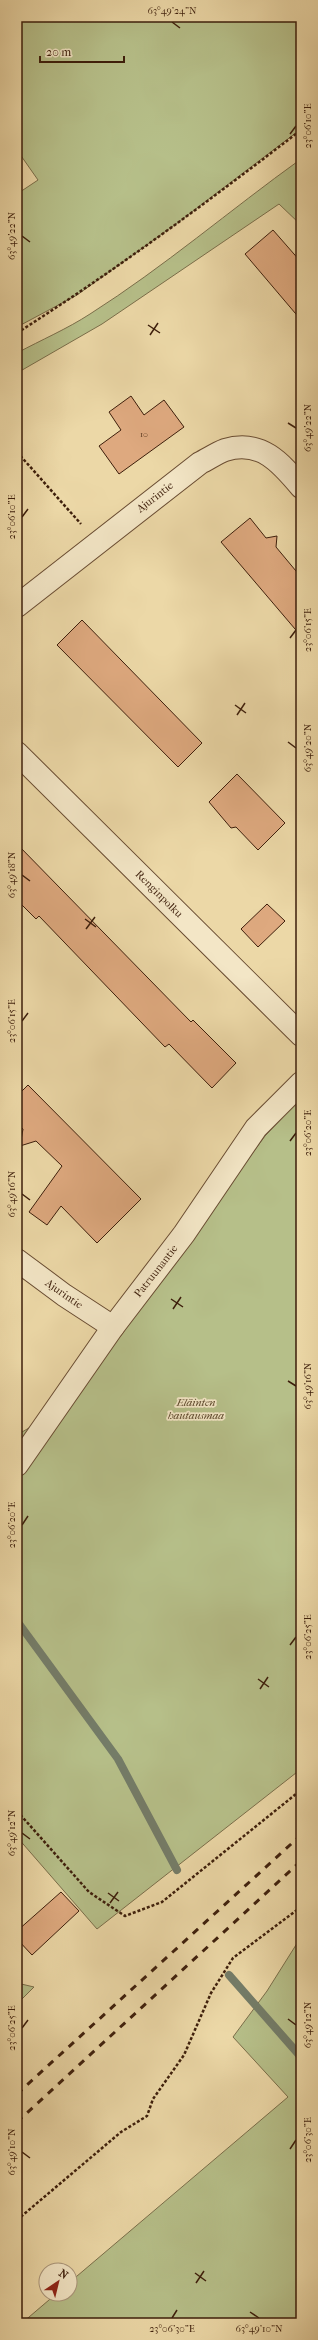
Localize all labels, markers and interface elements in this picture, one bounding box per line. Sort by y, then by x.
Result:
text: 63°49'24"N [148,5,197,17]
scale bar [40,38,124,64]
text: 20 m [46,45,71,59]
text: 23°06'10"E [302,104,314,149]
text: 63°49'22"N [6,211,18,260]
text: 63°49'22"N [302,403,314,452]
house number: 10 [140,429,148,439]
street label: Ajurintie [133,478,176,516]
text: 23°06'10"E [6,495,18,540]
text: 23°06'15"E [302,608,314,652]
text: 63°49'20"N [302,723,314,772]
text: 63°49'18"N [6,851,18,898]
street label: Renginpolku [133,868,186,921]
text: 23°06'15"E [6,999,18,1043]
text: 23°06'20"E [302,1110,314,1156]
text: 63°49'16"N [6,1170,18,1217]
street label: Patruunantie [131,1242,181,1300]
street label: Ajurintie [42,1276,86,1312]
text: 63°49'16"N [302,1362,314,1409]
park label: Eläinten hautausmaa [167,1396,224,1422]
text: 23°06'20"E [6,1502,18,1548]
text: 23°06'25"E [302,1614,314,1660]
text: 63°49'12"N [6,1809,18,1856]
text: 63°49'12"N [302,2001,314,2048]
text: 23°06'25"E [6,2005,18,2051]
text: 23°06'30"E [302,2117,314,2163]
text: 63°49'10"N [6,2128,18,2175]
north arrow [38,2262,78,2302]
text: N [56,2266,71,2282]
text: 23°06'30"E [149,2323,195,2335]
text: 63°49'10"N [236,2323,283,2335]

